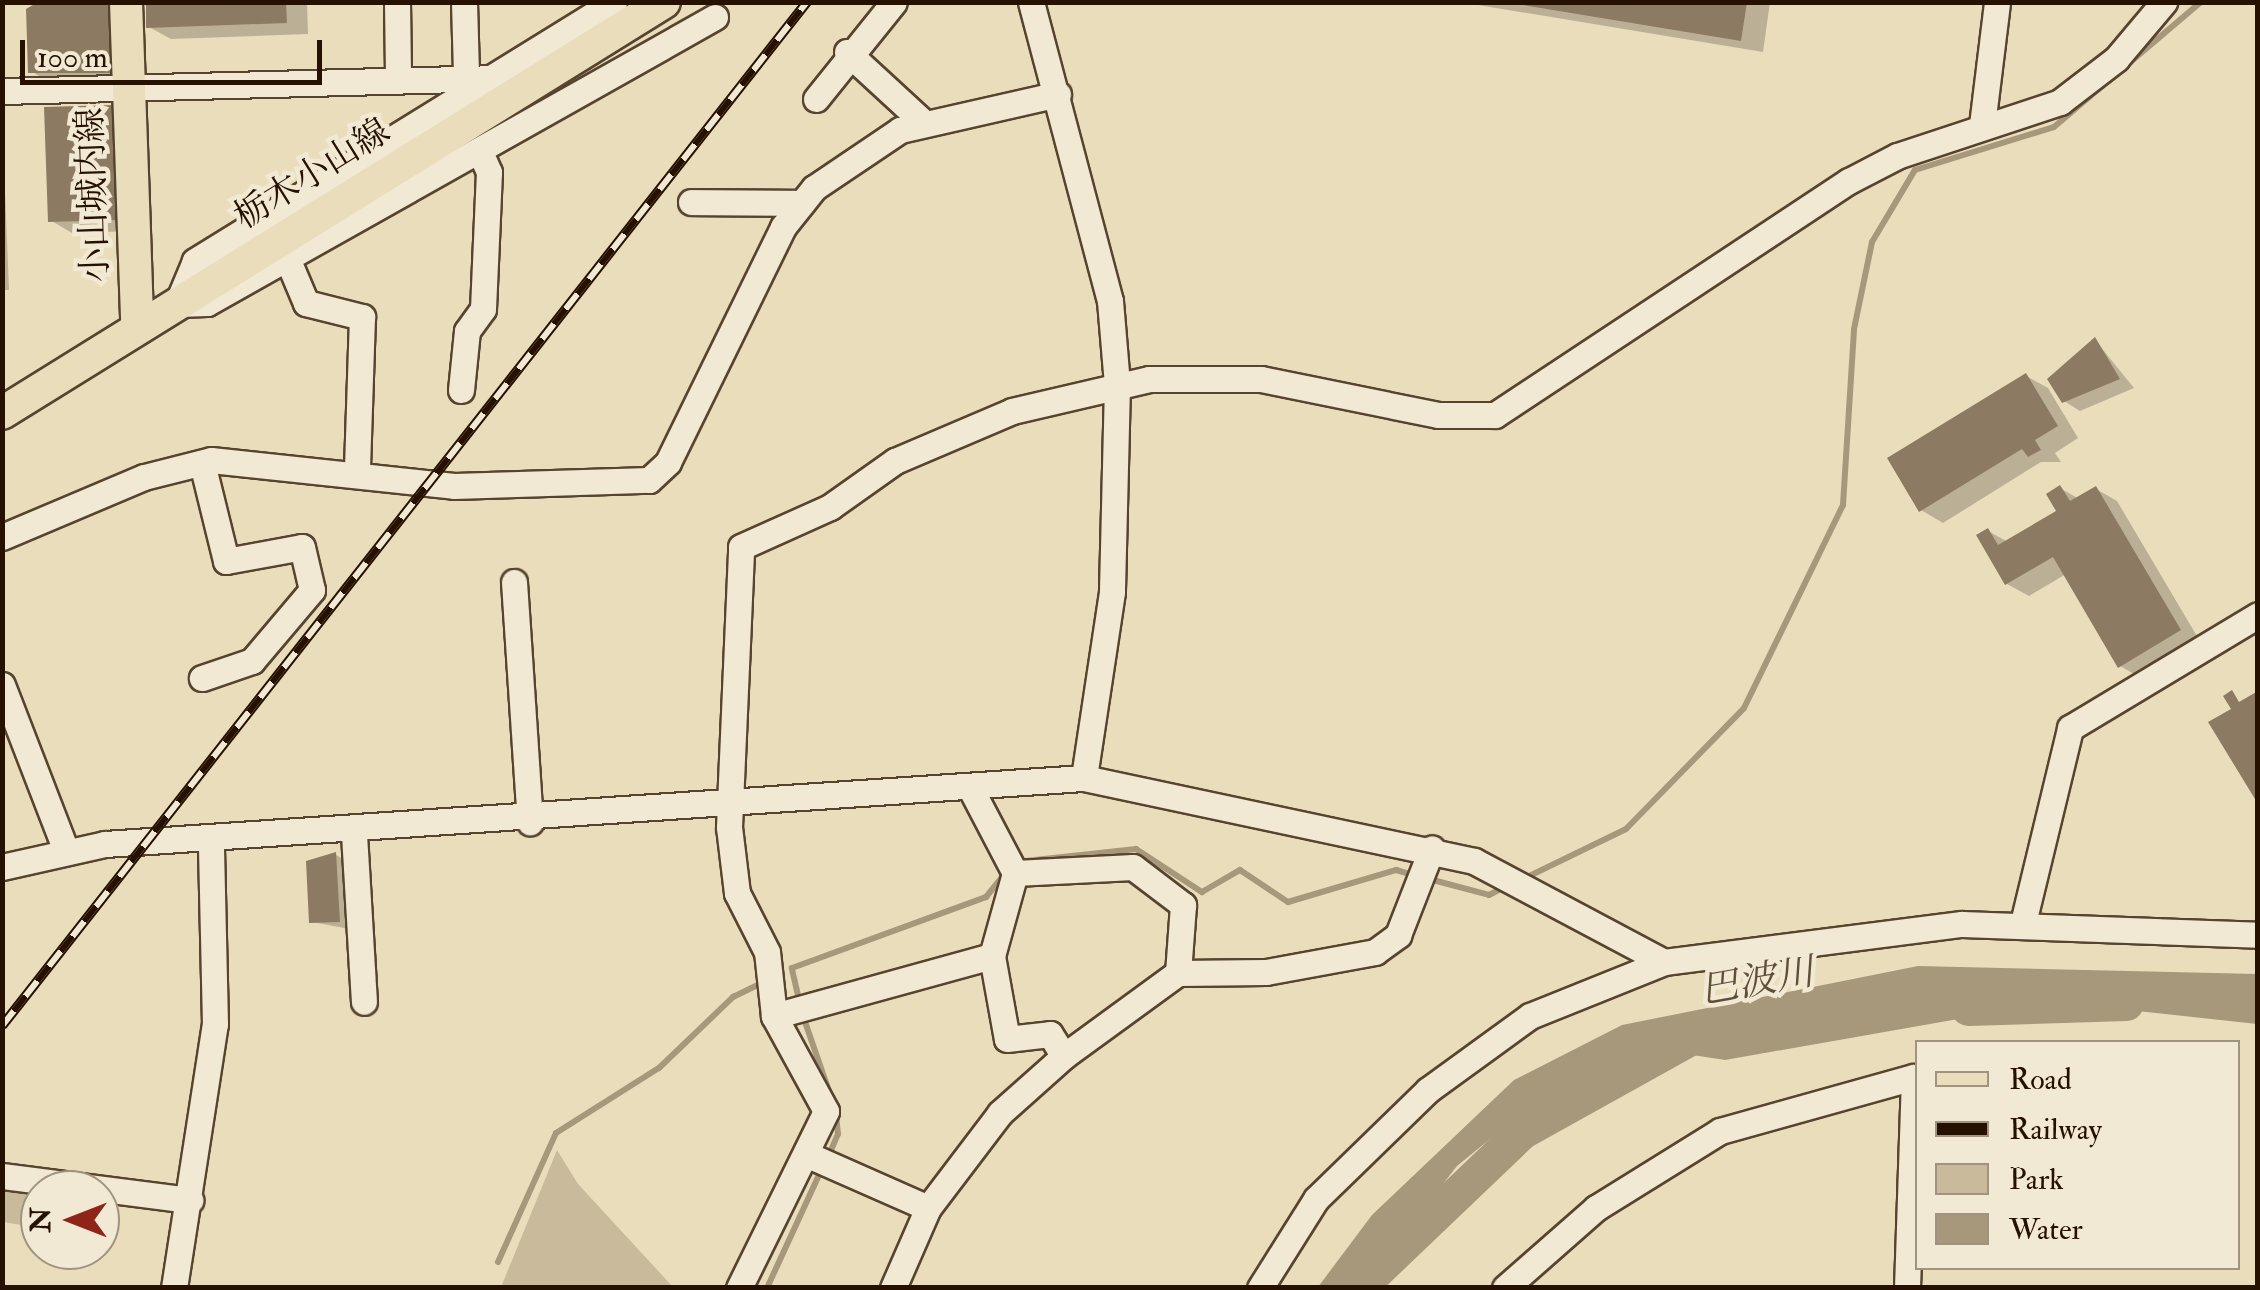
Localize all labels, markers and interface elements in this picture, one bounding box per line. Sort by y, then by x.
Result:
scale bar [25,20,328,82]
text: 100 m [37,39,108,76]
street label: 小山城内線 [69,107,117,283]
street label: 栃木小山線 [227,110,397,238]
water label: 巴波川 [1697,950,1817,1014]
legend [1915,1040,2240,1270]
text: Road [2009,1061,2072,1098]
text: Railway [2009,1111,2102,1148]
text: Park [2009,1161,2064,1198]
north arrow [20,1170,120,1270]
text: N [24,1207,59,1233]
text: Water [2009,1211,2083,1248]

